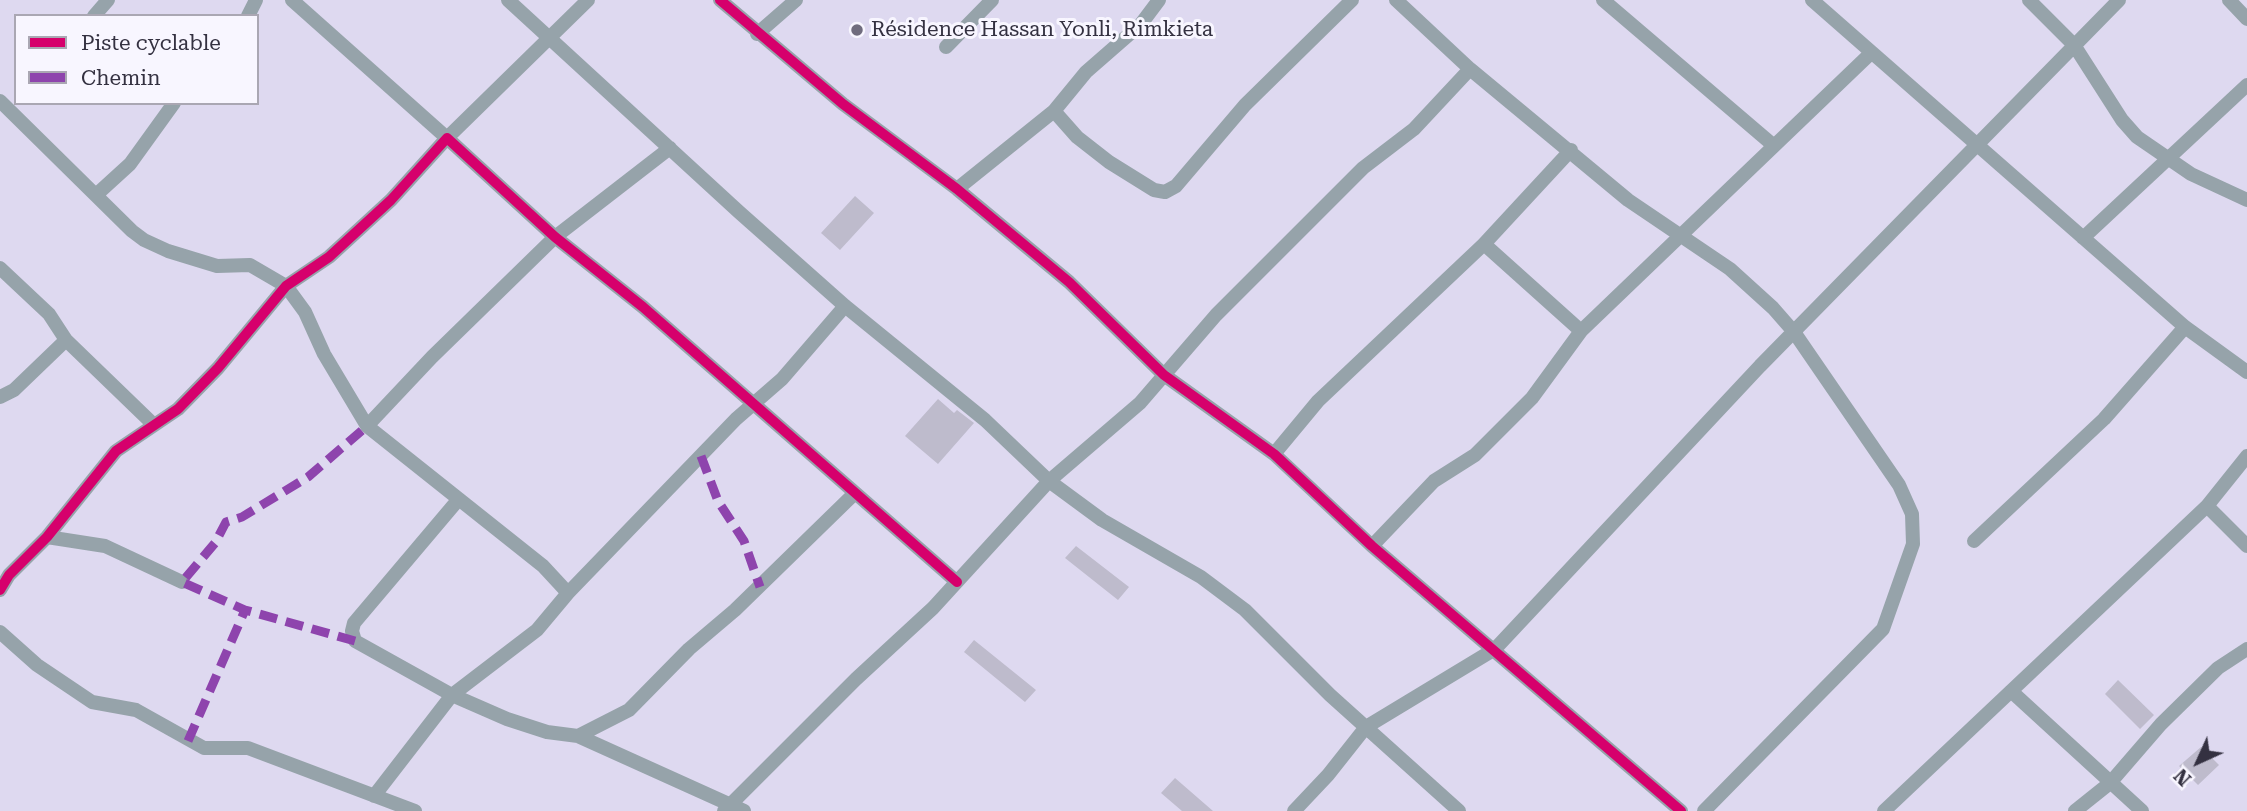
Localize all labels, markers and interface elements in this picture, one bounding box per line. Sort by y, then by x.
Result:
legend [14,14,259,105]
place label: Résidence Hassan Yonli, Rimkieta [871,17,1213,43]
marker: Résidence Hassan Yonli, Rimkieta [849,22,865,38]
text: Piste cyclable [81,31,221,55]
text: Chemin [81,66,161,90]
north arrow [2163,727,2233,797]
text: N [2169,764,2196,791]

